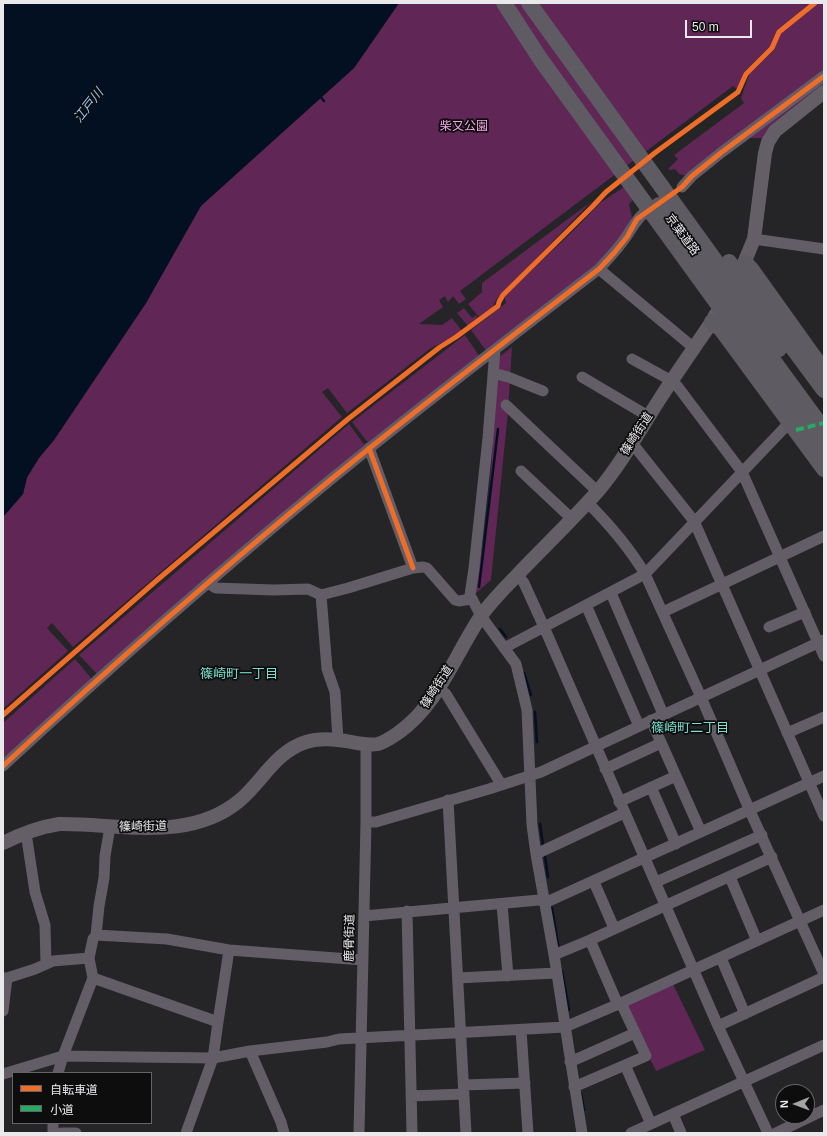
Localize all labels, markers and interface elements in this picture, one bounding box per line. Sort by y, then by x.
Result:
scale bar [687,12,754,38]
text: 50 m [692,20,719,34]
water label: 江戸川 [71,86,107,126]
park label: 柴又公園 [440,120,488,134]
street label: 京葉道路 [662,211,702,259]
street label: 篠崎街道 [618,410,656,458]
street label: 篠崎街道 [418,663,456,711]
district label: 篠崎町一丁目 [200,666,278,682]
district label: 篠崎町二丁目 [651,720,729,736]
street label: 篠崎街道 [119,819,167,835]
street label: 鹿骨街道 [342,914,358,962]
legend [12,1072,152,1124]
text: 自転車道 [50,1083,98,1097]
north arrow [775,1084,815,1124]
text: N [778,1100,790,1108]
text: 小道 [50,1103,74,1117]

